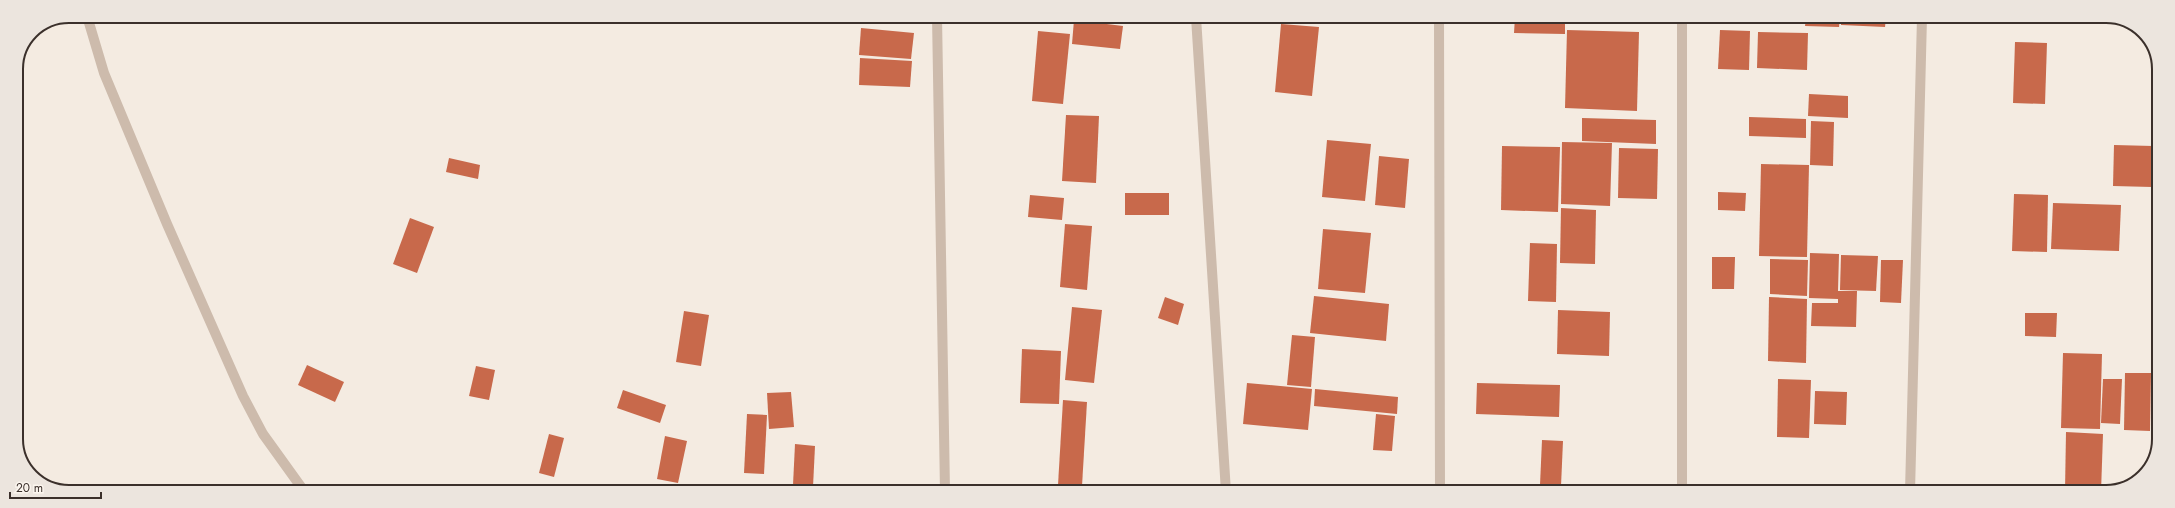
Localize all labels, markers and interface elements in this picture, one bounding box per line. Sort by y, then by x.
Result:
scale bar [10,474,101,500]
text: 20 m [16,479,43,497]

